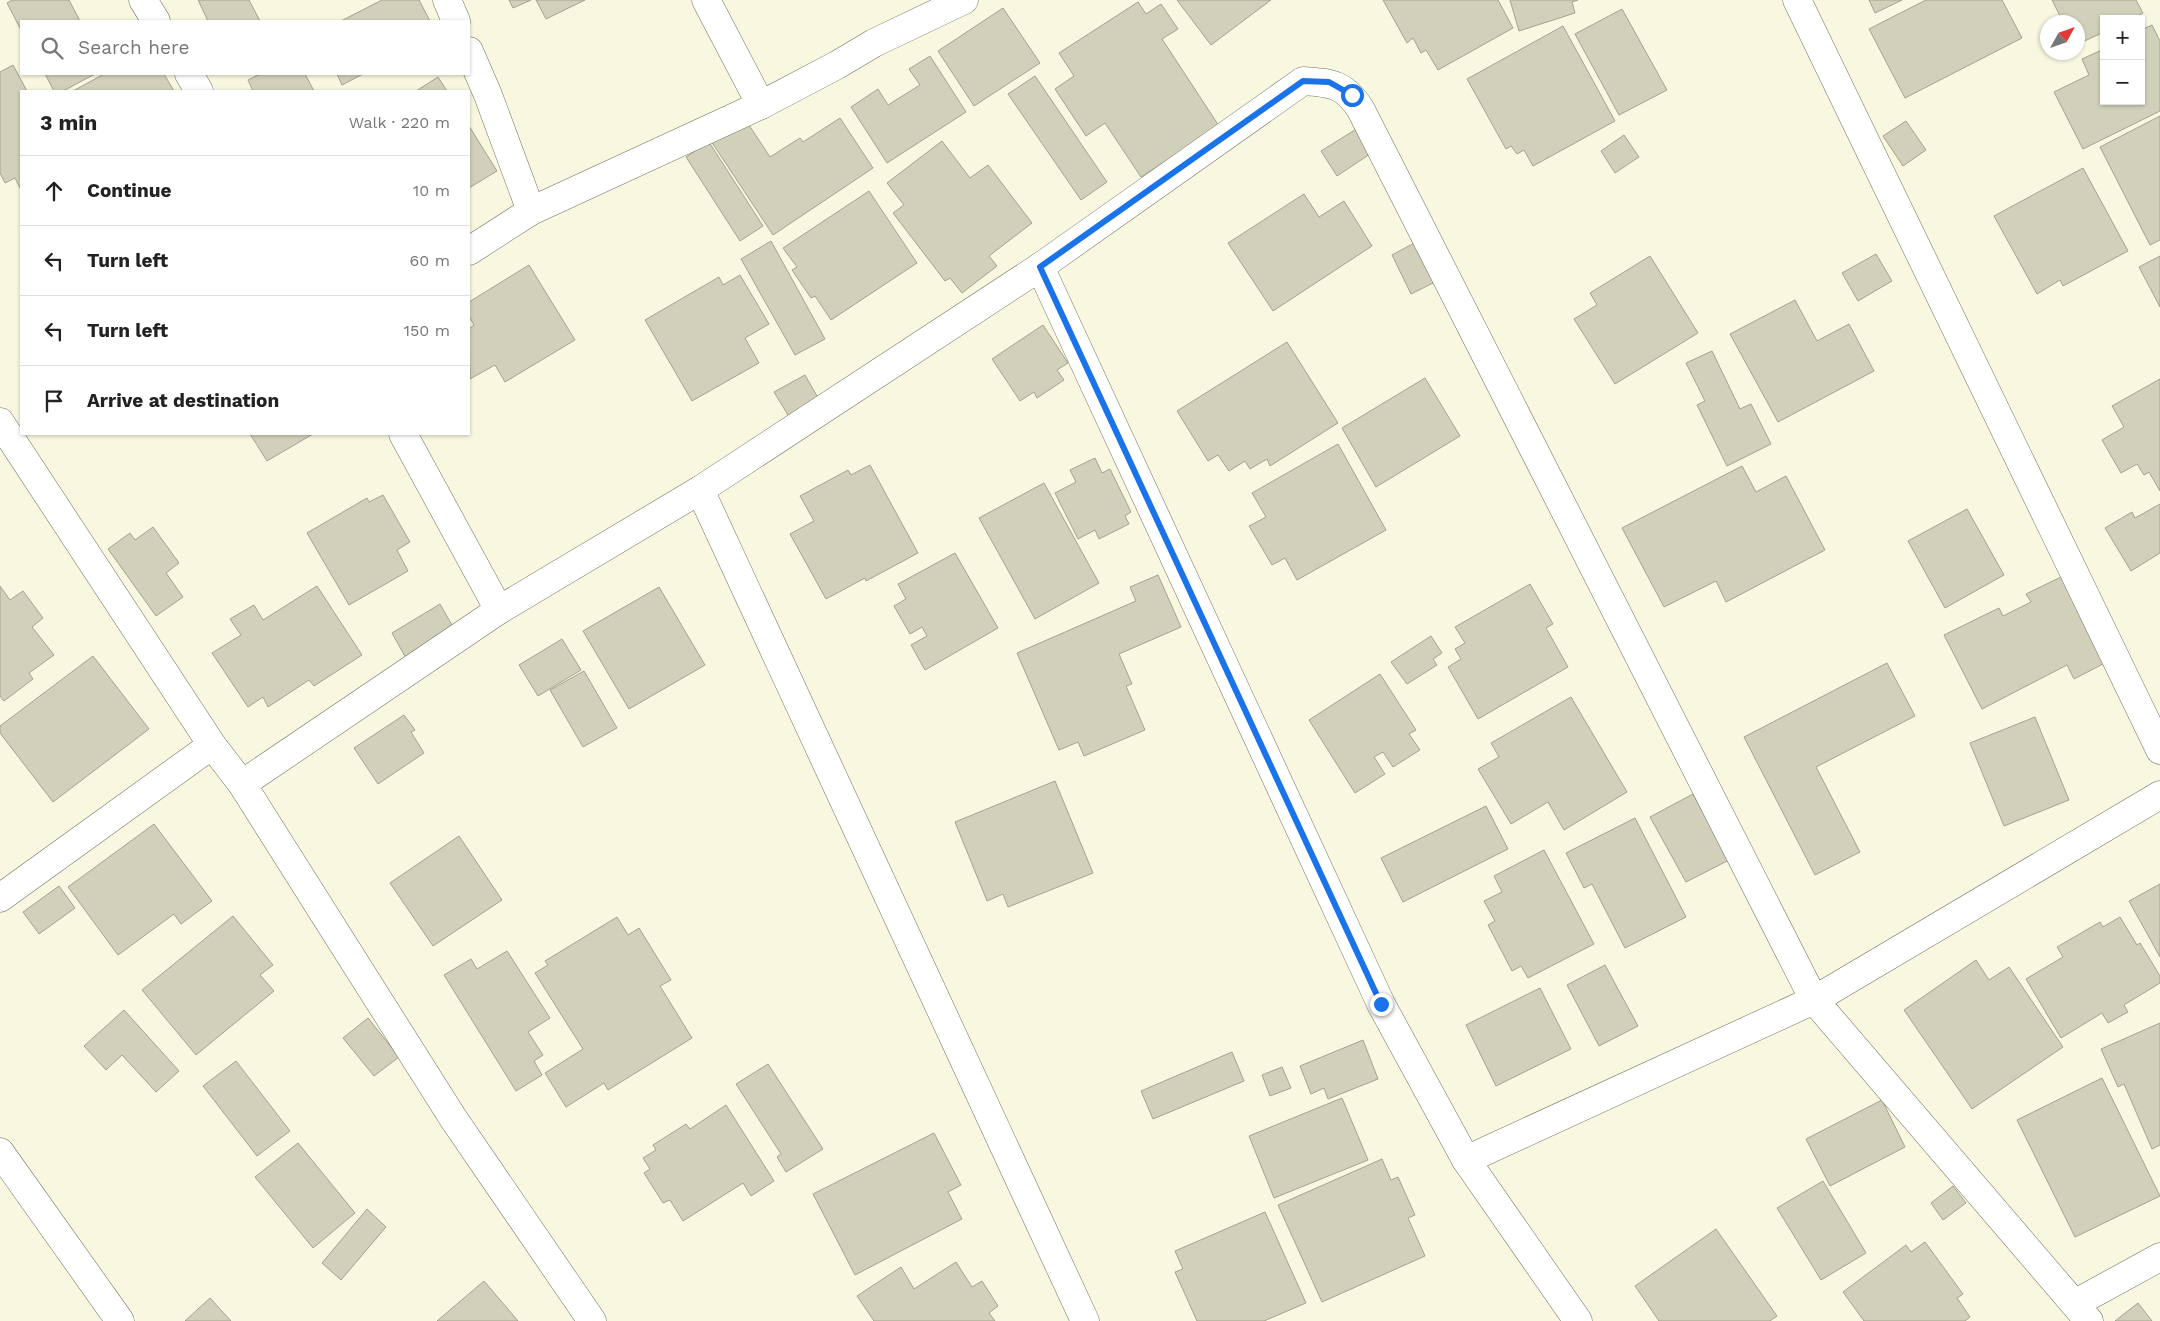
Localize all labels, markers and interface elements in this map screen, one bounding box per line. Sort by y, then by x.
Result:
north arrow [2040,15,2085,60]
map controls [2100,15,2145,105]
button: + [2100,15,2145,60]
search box [20,20,470,75]
icon: search [38,34,66,62]
text: Search here [78,36,189,59]
button: − [2100,60,2145,105]
route start [1341,84,1364,107]
text: 3 min [40,110,97,135]
text: Walk · 220 m [349,113,450,132]
icon: ahead [40,177,68,205]
text: Continue [87,179,171,202]
text: 10 m [413,181,450,200]
icon: left [40,247,68,275]
text: Turn left [87,249,168,272]
text: 60 m [410,251,450,270]
icon: left [40,317,68,345]
text: Turn left [87,319,168,342]
text: 150 m [404,321,450,340]
icon: arrive [40,387,68,415]
text: Arrive at destination [87,389,279,412]
route end [1370,993,1393,1016]

